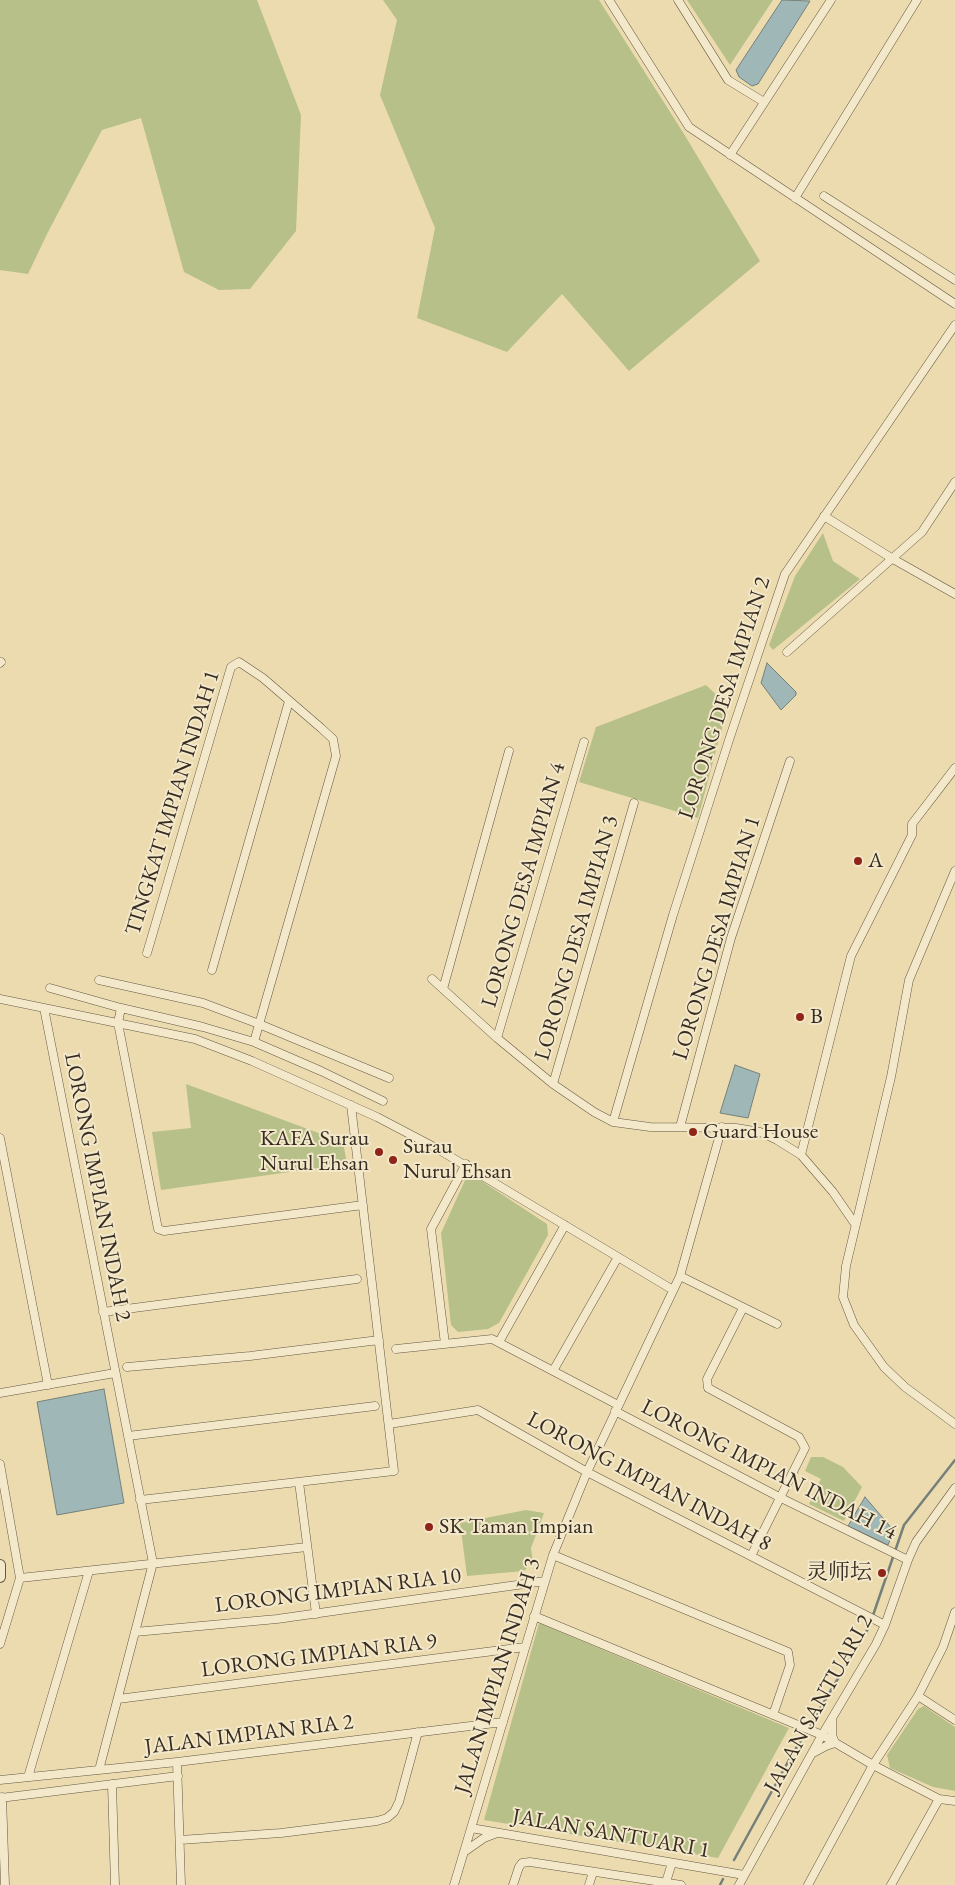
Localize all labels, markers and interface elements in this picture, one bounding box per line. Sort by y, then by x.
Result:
street label: LORONG DESA IMPIAN 2 [673,573,777,823]
street label: TINGKAT IMPIAN INDAH 1 [120,667,226,939]
street label: LORONG DESA IMPIAN 4 [476,760,572,1010]
street label: LORONG DESA IMPIAN 3 [529,813,625,1063]
street label: LORONG DESA IMPIAN 1 [667,813,767,1063]
place label: A [868,848,883,874]
marker: A [852,855,864,867]
place label: B [810,1004,823,1030]
marker: B [794,1011,806,1023]
street label: LORONG IMPIAN INDAH 2 [58,1051,136,1323]
place label: Guard House [703,1119,818,1145]
place label: KAFA Surau Nurul Ehsan [260,1126,369,1178]
marker: Guard House [687,1126,699,1138]
place label: Surau Nurul Ehsan [403,1134,512,1186]
marker: KAFA Surau Nurul Ehsan [373,1146,385,1158]
marker: Surau Nurul Ehsan [387,1154,399,1166]
street label: LORONG IMPIAN INDAH 14 [637,1394,901,1546]
street label: LORONG IMPIAN INDAH 8 [522,1406,776,1558]
place label: SK Taman Impian [439,1514,594,1540]
marker: SK Taman Impian [423,1521,435,1533]
street label: JALAN IMPIAN INDAH 3 [450,1555,546,1797]
place label: 灵师坛 [806,1560,872,1586]
street label: LORONG IMPIAN RIA 10 [213,1563,463,1619]
marker: 灵师坛 [876,1567,888,1579]
street label: JALAN SANTUARI 2 [759,1610,879,1798]
street label: LORONG IMPIAN RIA 9 [200,1628,438,1684]
street label: JALAN IMPIAN RIA 2 [143,1709,355,1761]
street label: JALAN SANTUARI 1 [510,1804,712,1864]

